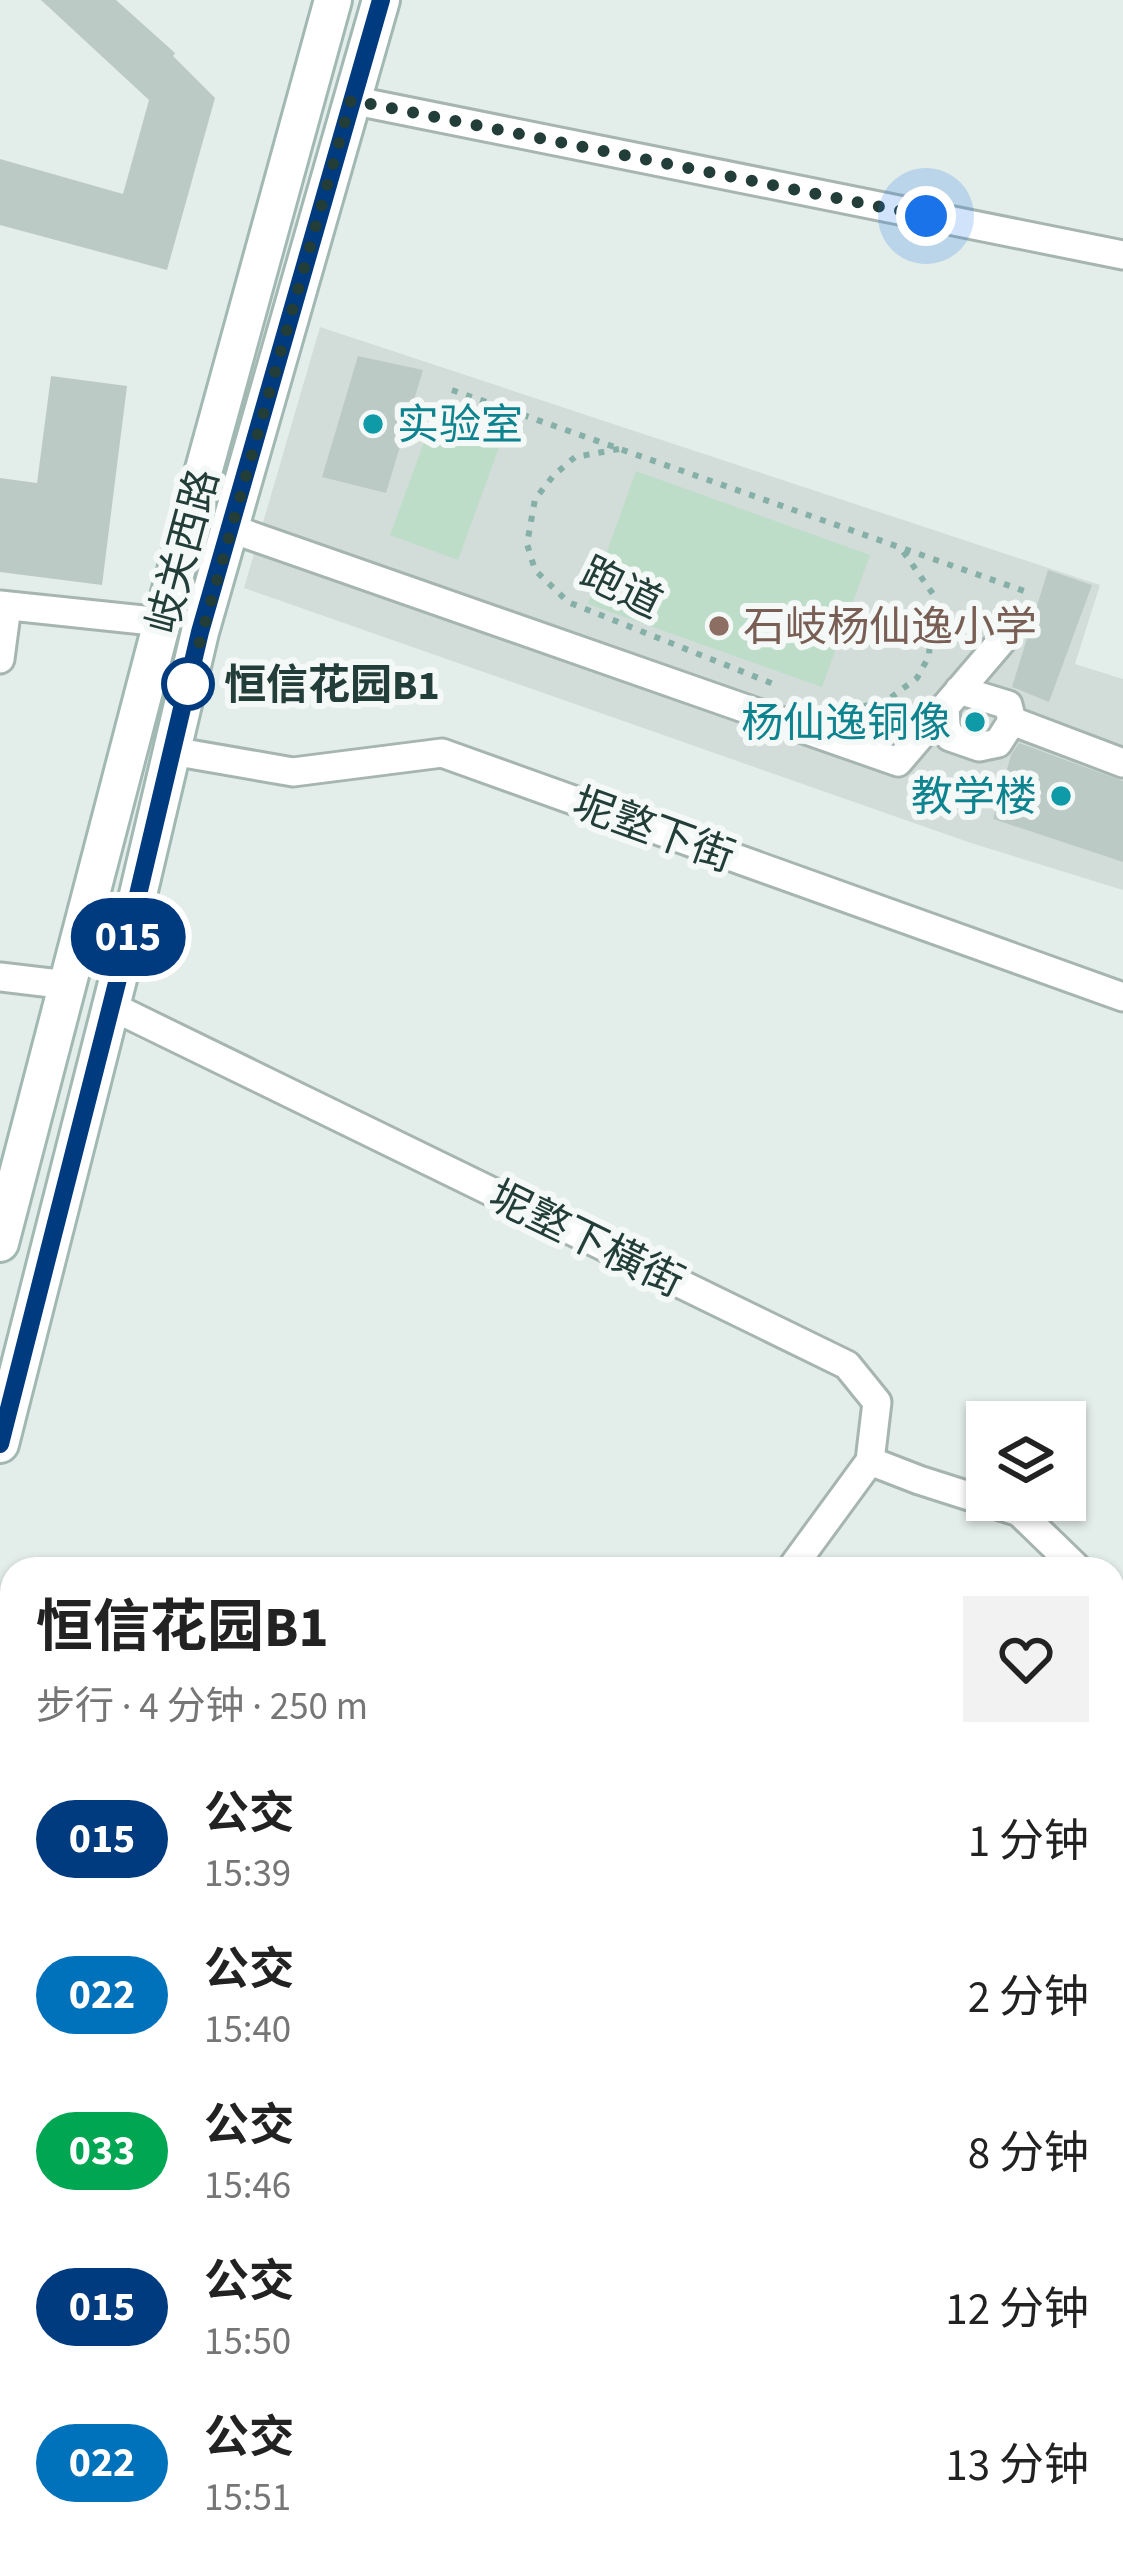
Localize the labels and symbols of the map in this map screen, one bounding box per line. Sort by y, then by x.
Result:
your location [896,186,956,246]
place label: 实验室 [397,396,523,456]
marker: 实验室 [360,411,386,437]
street label: 岐关西路 [133,463,235,640]
street label: 跑道 [570,543,672,634]
place label: 石岐杨仙逸小学 [743,598,1037,658]
marker: 石岐杨仙逸小学 [706,613,732,639]
place label: 恒信花园B1 [224,656,440,716]
marker: 恒信花园B1 [163,659,213,709]
place label: 杨仙逸铜像 [741,694,951,754]
marker: 杨仙逸铜像 [962,709,988,735]
place label: 教学楼 [911,768,1037,828]
street label: 坭墪下街 [564,774,743,888]
marker: 教学楼 [1048,783,1074,809]
line badge: 015 [59,898,197,976]
street label: 坭墪下橫街 [479,1167,694,1313]

